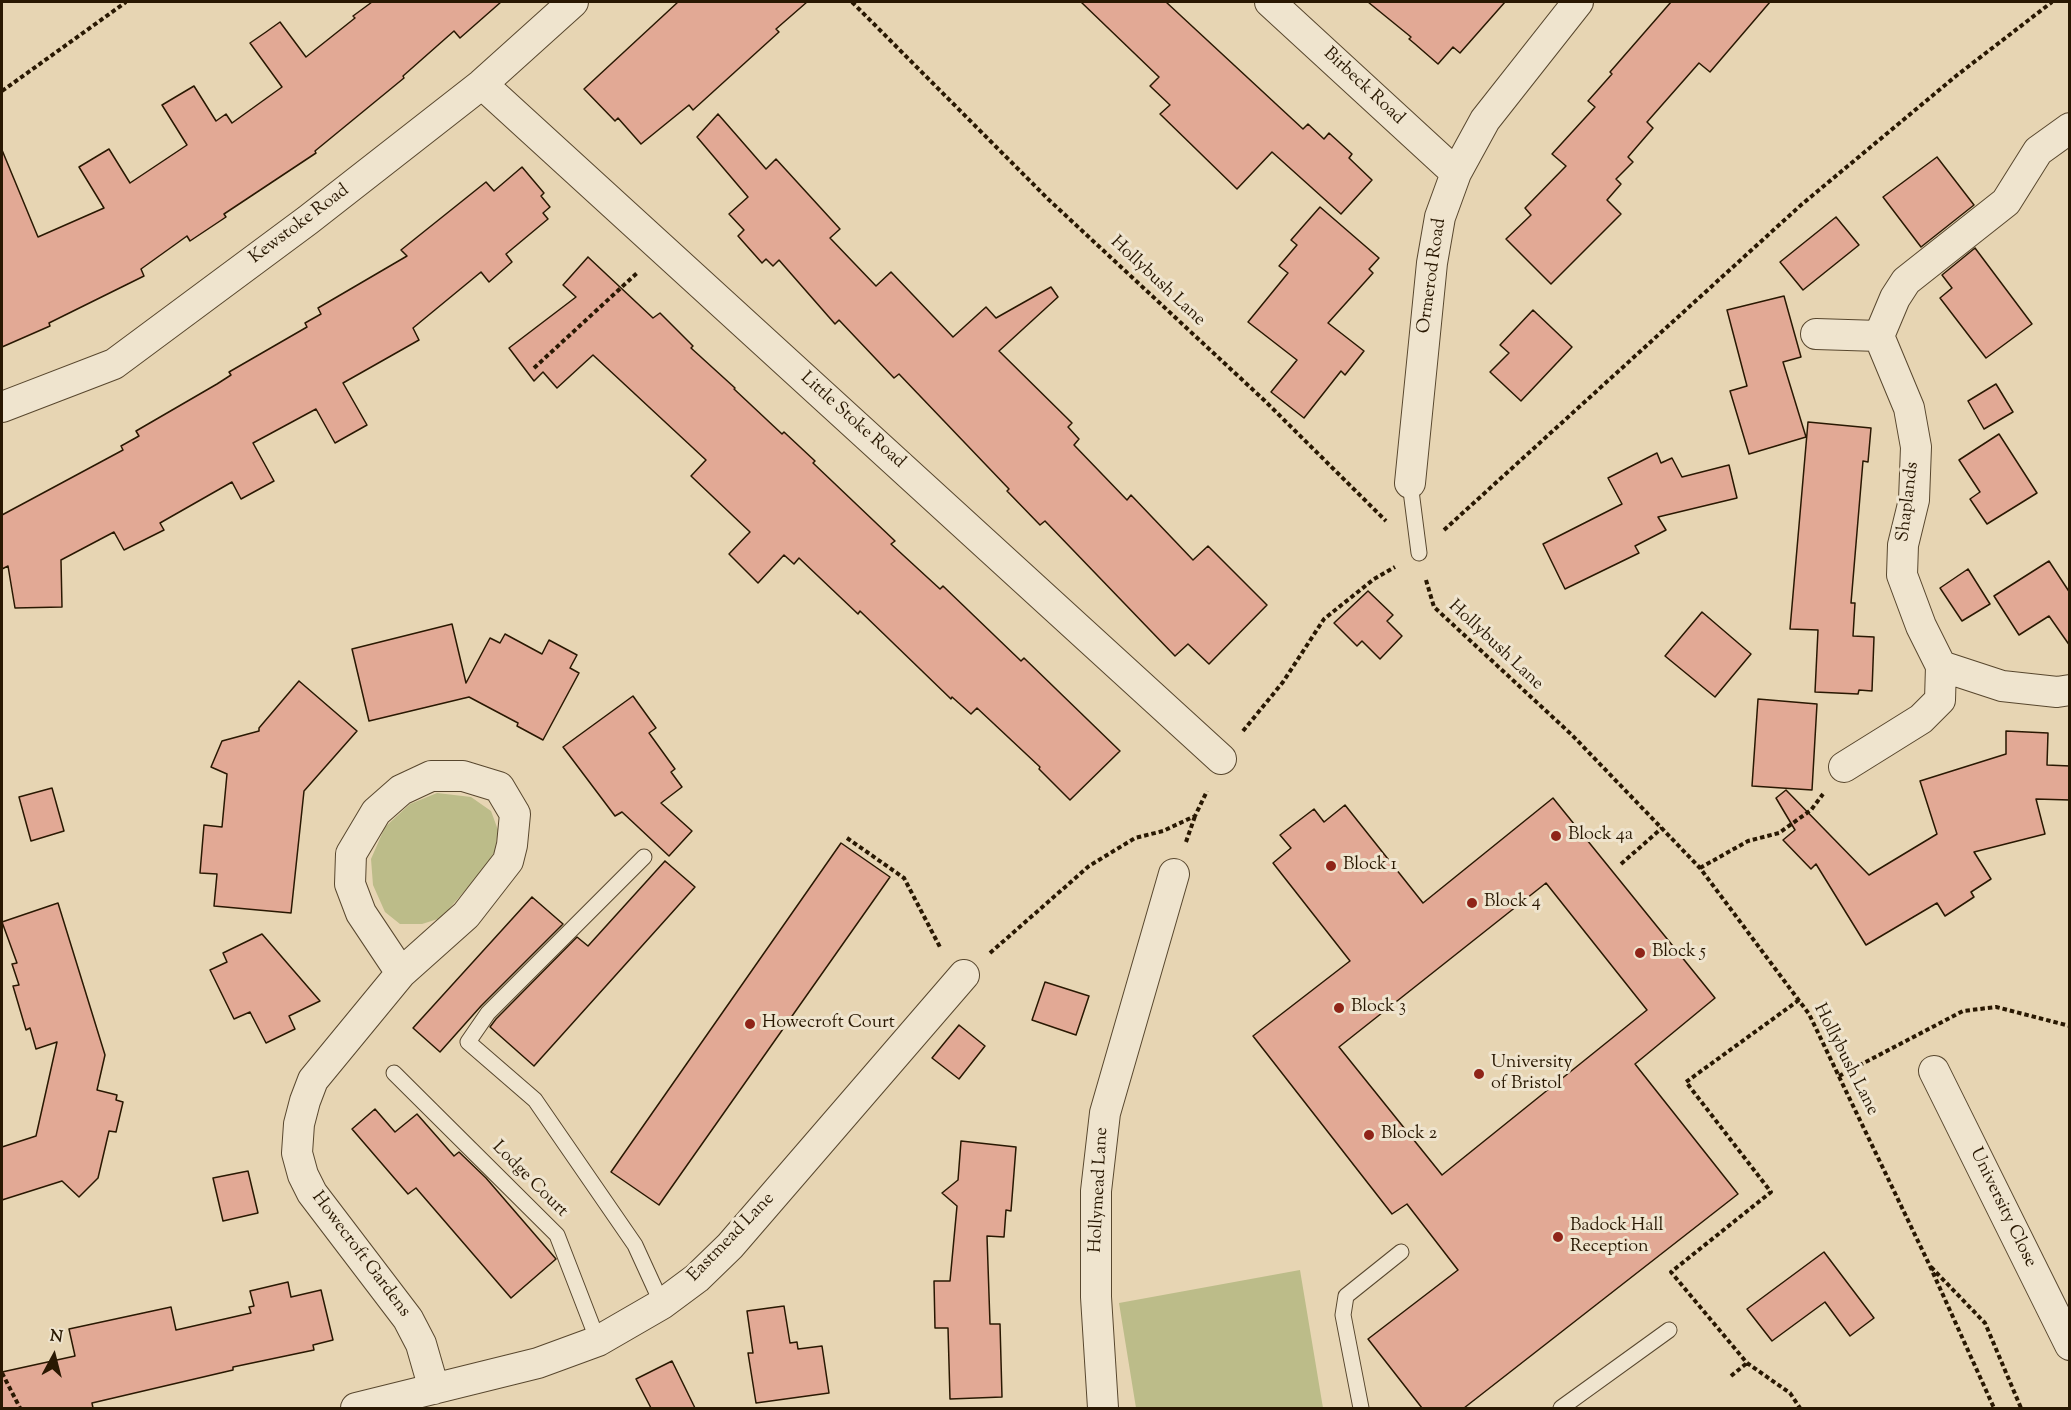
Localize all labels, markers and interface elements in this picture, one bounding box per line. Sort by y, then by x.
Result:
street label: Birbeck Road [1318,44,1408,130]
street label: Kewstoke Road [246,181,354,269]
street label: Ormerod Road [1414,217,1452,335]
street label: Hollybush Lane [1105,232,1209,332]
street label: Little Stoke Road [795,368,909,474]
street label: Shaplands [1893,461,1925,543]
street label: Hollybush Lane [1443,596,1547,696]
place label: Block 4a [1568,825,1633,847]
marker: Block 4a [1549,829,1563,843]
place label: Block 1 [1343,855,1397,877]
marker: Block 1 [1324,859,1338,873]
place label: Block 4 [1484,892,1541,914]
marker: Block 4 [1465,896,1479,910]
place label: Block 5 [1652,942,1706,964]
marker: Block 5 [1633,946,1647,960]
place label: Block 3 [1351,997,1406,1019]
marker: Block 3 [1332,1001,1346,1015]
street label: Hollybush Lane [1808,1001,1882,1119]
place label: Howecroft Court [762,1013,895,1035]
marker: Howecroft Court [743,1017,757,1031]
place label: University of Bristol [1491,1053,1573,1096]
marker: University of Bristol [1472,1067,1486,1081]
place label: Block 2 [1381,1124,1437,1146]
street label: Hollymead Lane [1086,1127,1114,1253]
marker: Block 2 [1362,1128,1376,1142]
street label: Lodge Court [486,1137,572,1223]
street label: University Close [1964,1145,2040,1271]
street label: Howecroft Gardens [306,1188,414,1322]
street label: Eastmead Lane [684,1189,780,1287]
place label: Badock Hall Reception [1570,1216,1663,1258]
marker: Badock Hall Reception [1551,1230,1565,1244]
text: N [49,1325,64,1350]
north arrow [24,1326,84,1386]

